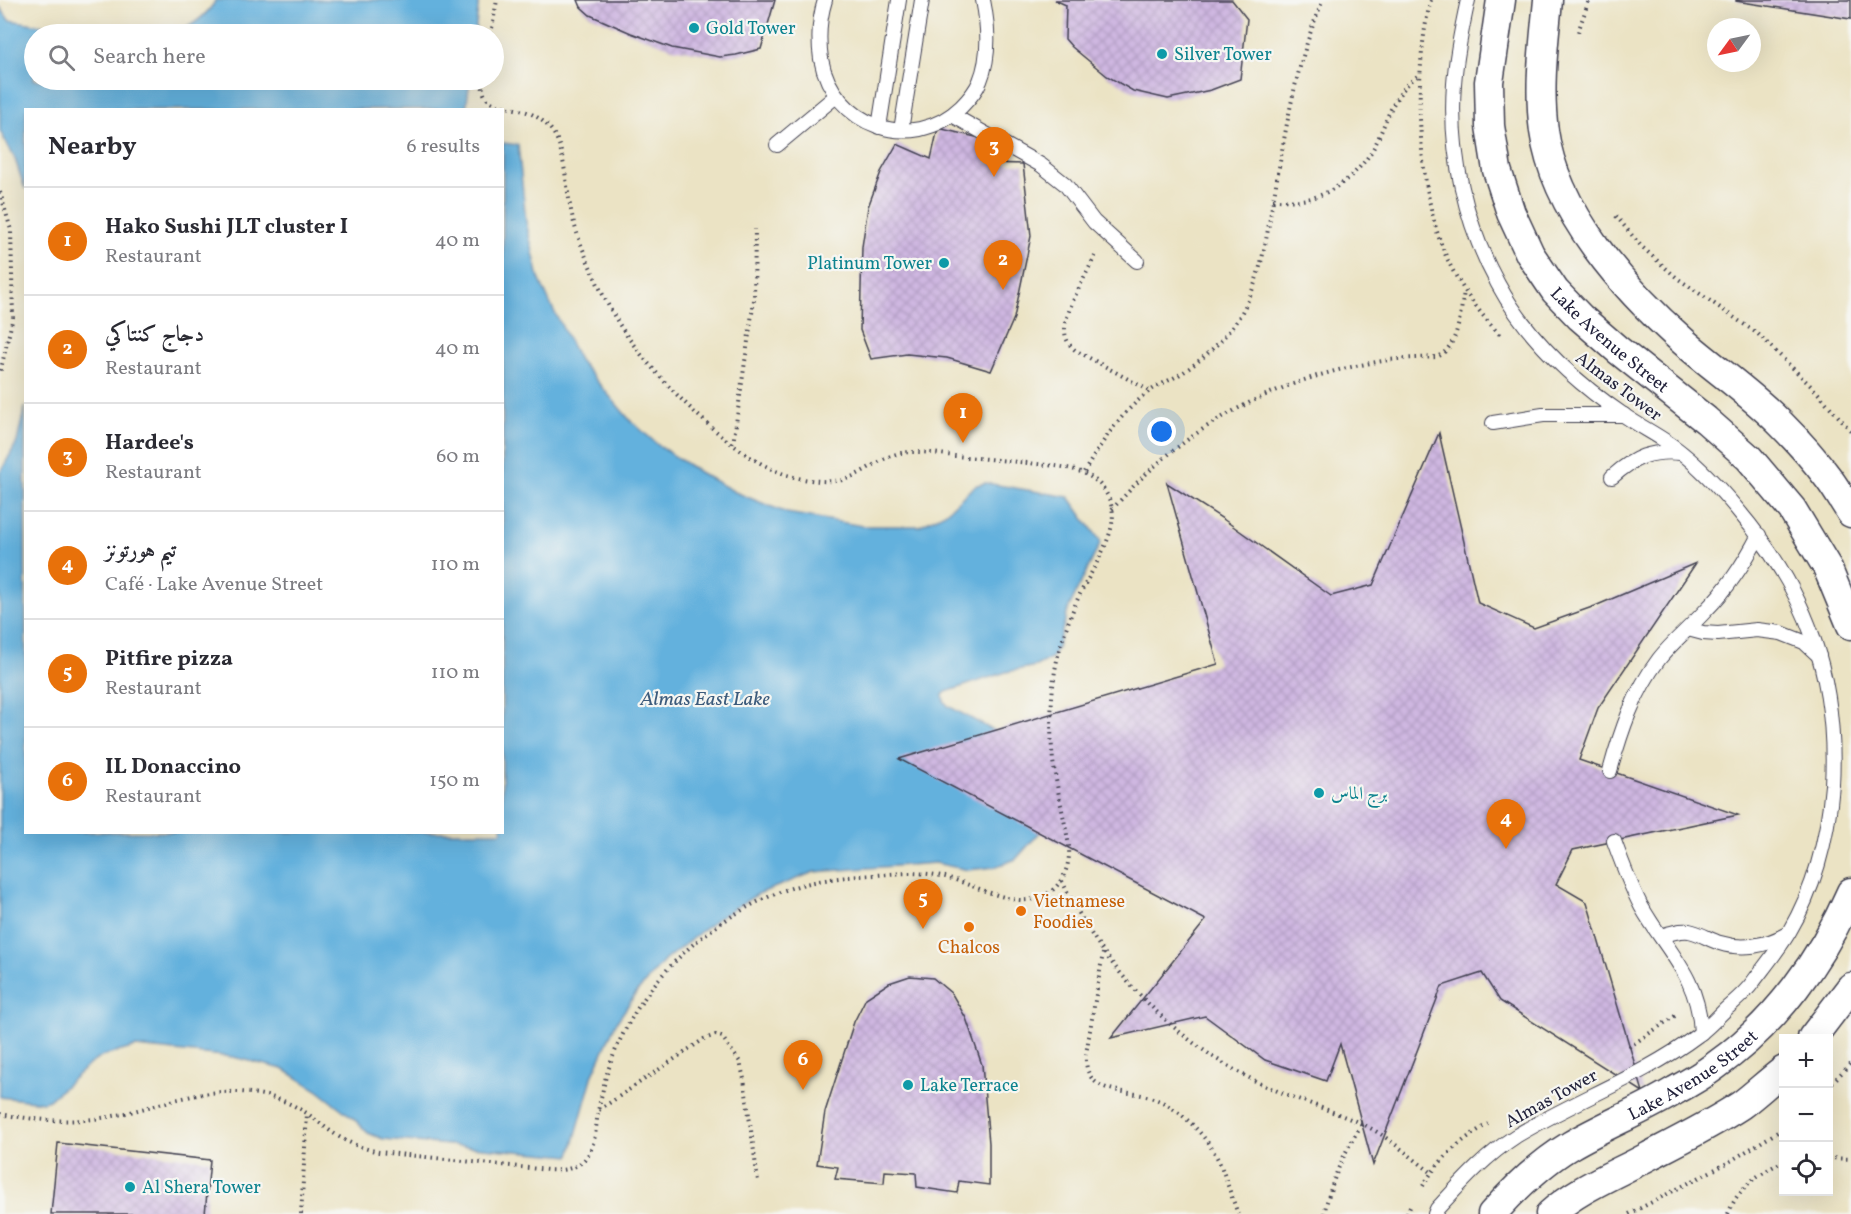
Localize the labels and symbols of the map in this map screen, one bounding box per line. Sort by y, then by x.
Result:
place label: Gold Tower [706,17,796,42]
north arrow [1707,18,1761,72]
marker: Gold Tower [687,21,701,35]
place label: Silver Tower [1174,43,1272,68]
marker: Silver Tower [1155,47,1169,61]
pin: 3 [974,128,1014,177]
pin: 2 [984,240,1022,290]
place label: Platinum Tower [807,252,932,277]
marker: Platinum Tower [937,256,951,270]
street label: Lake Avenue Street [1544,282,1674,400]
street label: Almas Tower [1570,346,1667,428]
pin: 1 [944,394,982,443]
your location [1147,417,1176,446]
water label: Almas East Lake [639,686,770,714]
place label: برج الماس [1331,782,1387,809]
marker: برج الماس [1312,786,1326,800]
pin: 4 [1486,800,1526,849]
pin: 5 [904,880,942,929]
place label: Vietnamese Foodies [1033,890,1125,936]
marker: Vietnamese Foodies [1014,904,1028,918]
marker: Chalcos [962,920,976,934]
place label: Chalcos [938,936,1000,961]
street label: Lake Avenue Street [1624,1025,1764,1128]
pin: 6 [784,1040,822,1090]
street label: Almas Tower [1501,1063,1603,1135]
place label: Lake Terrace [920,1074,1019,1099]
marker: Lake Terrace [901,1078,915,1092]
place label: Al Shera Tower [142,1176,261,1201]
marker: Al Shera Tower [123,1180,137,1194]

